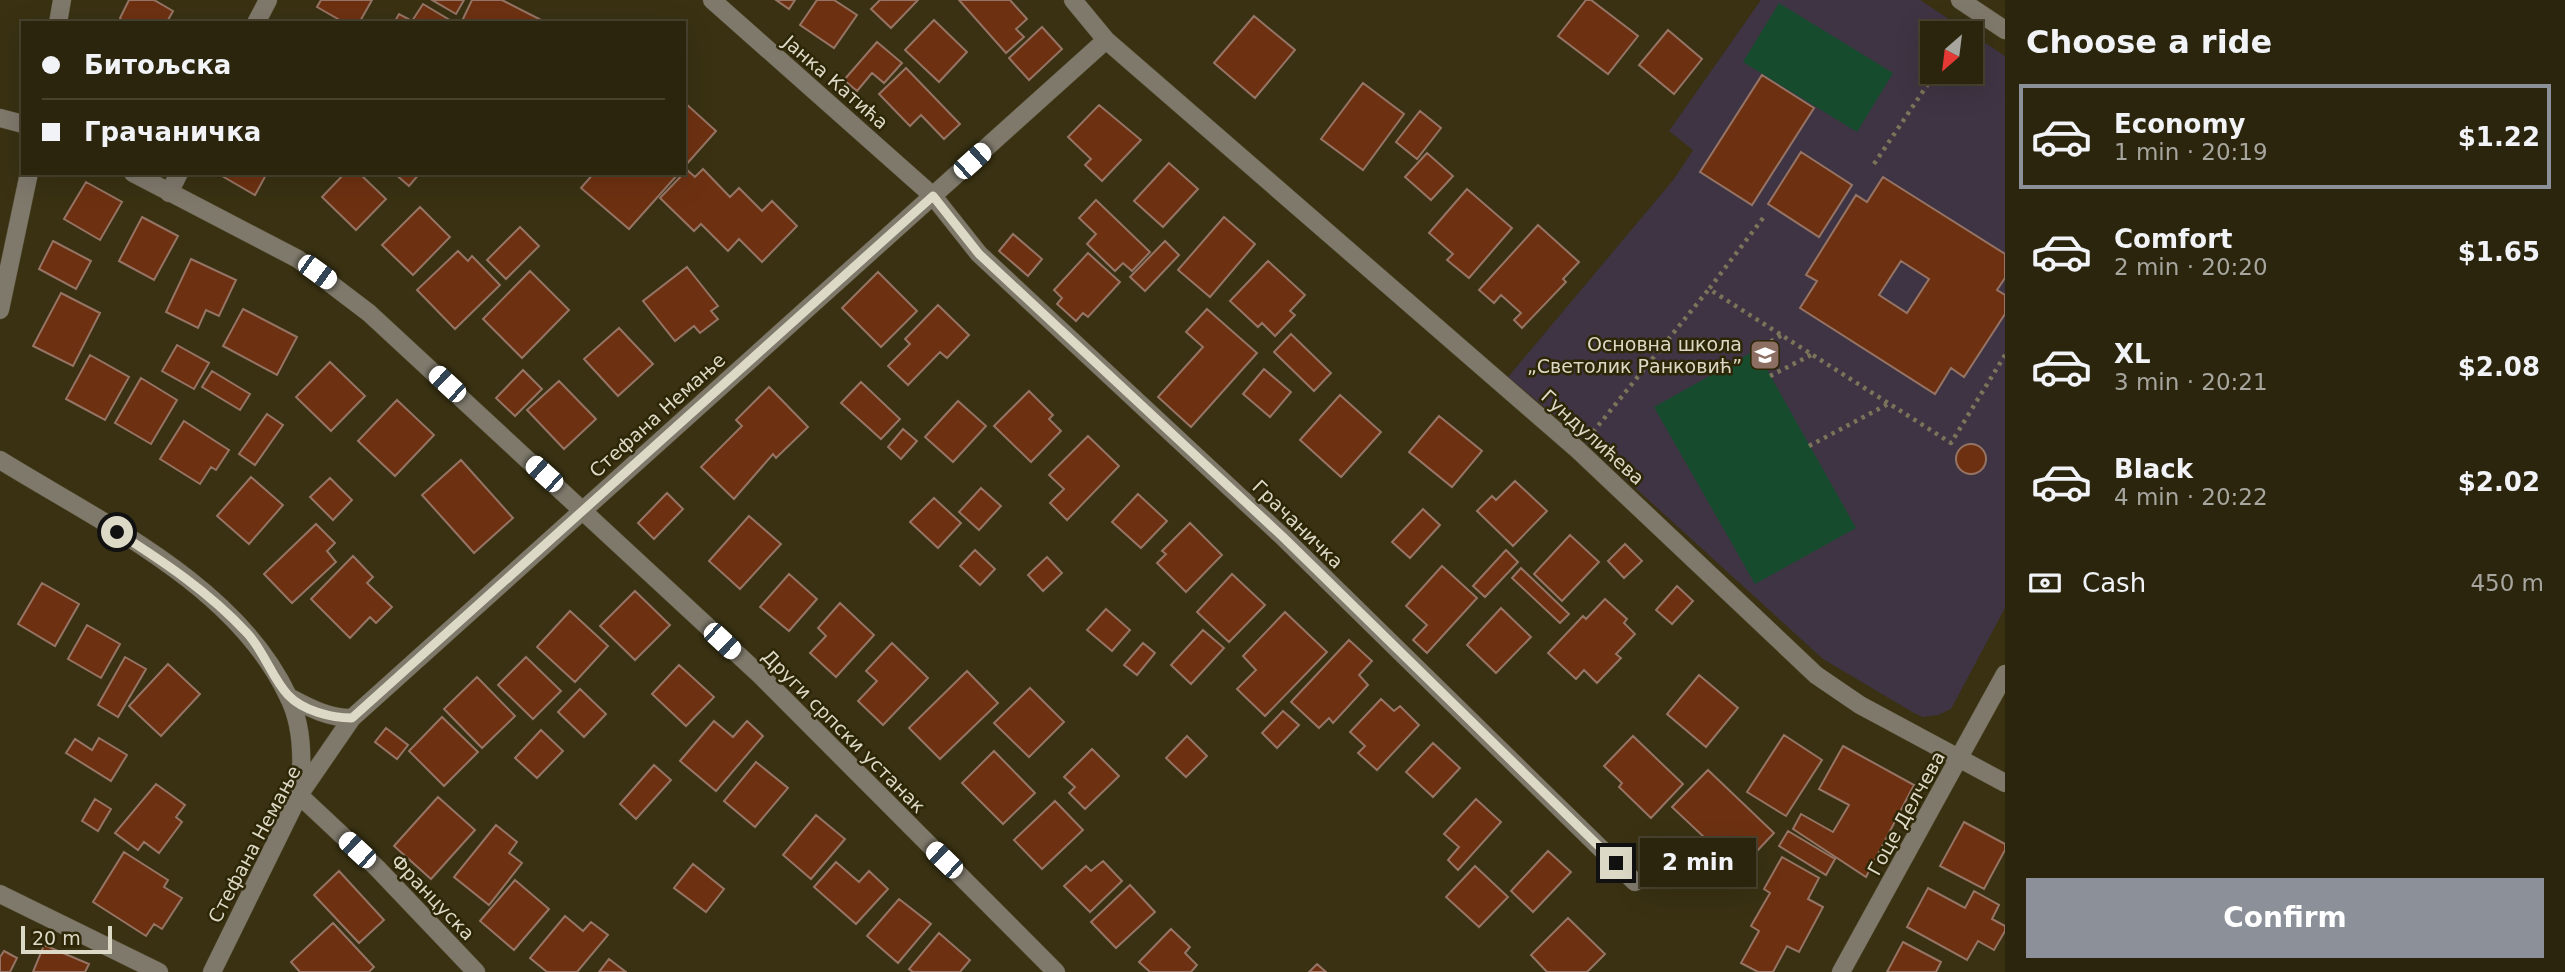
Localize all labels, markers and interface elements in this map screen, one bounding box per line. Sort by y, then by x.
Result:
north arrow [1920,21,1983,84]
map controls [1920,21,1983,84]
text: Choose a ride [2026,23,2272,61]
street label: Јанка Катића [778,30,893,133]
text: Битољска [84,50,231,80]
icon: car [2030,105,2093,168]
text: Economy [2114,109,2245,139]
text: Грачаничка [84,117,261,147]
text: $1.22 [2458,122,2540,152]
car [950,139,995,183]
text: 1 min · 20:19 [2114,139,2268,165]
icon: car [2030,220,2093,283]
text: Comfort [2114,224,2232,254]
text: $1.65 [2458,237,2540,267]
car [294,251,341,293]
text: 2 min · 20:20 [2114,254,2268,280]
place label: Основна школа „Светолик Ранковић” [1527,333,1742,377]
icon: car [2030,335,2093,398]
school or university icon: Основна школа „Светолик Ранковић” [1748,338,1782,372]
text: XL [2114,339,2151,369]
street label: Стефана Немање [585,348,729,482]
text: $2.08 [2458,352,2540,382]
car [425,362,470,406]
text: 3 min · 20:21 [2114,369,2268,395]
street label: Гундулићева [1537,385,1649,489]
icon: car [2030,450,2093,513]
car [522,452,567,496]
text: Black [2114,454,2193,484]
text: $2.02 [2458,467,2540,497]
street label: Грачаничка [1248,475,1348,573]
text: 4 min · 20:22 [2114,484,2268,510]
route start [101,516,133,548]
icon: cash [2026,564,2064,602]
text: Cash [2082,568,2146,598]
text: 450 m [2470,570,2544,596]
car [700,619,745,663]
street label: Други српски устанак [758,645,930,817]
street label: Гоце Делчева [1863,747,1949,879]
street label: Стефана Немање [203,762,305,926]
car [335,828,380,872]
car [922,838,967,882]
callout: 2 min [1640,838,1756,888]
route end [1600,847,1632,879]
text: 2 min [1662,849,1734,875]
street label: Француска [387,850,479,944]
button: Confirm [2026,878,2544,958]
scale bar [21,923,112,955]
text: 20 m [32,927,81,949]

